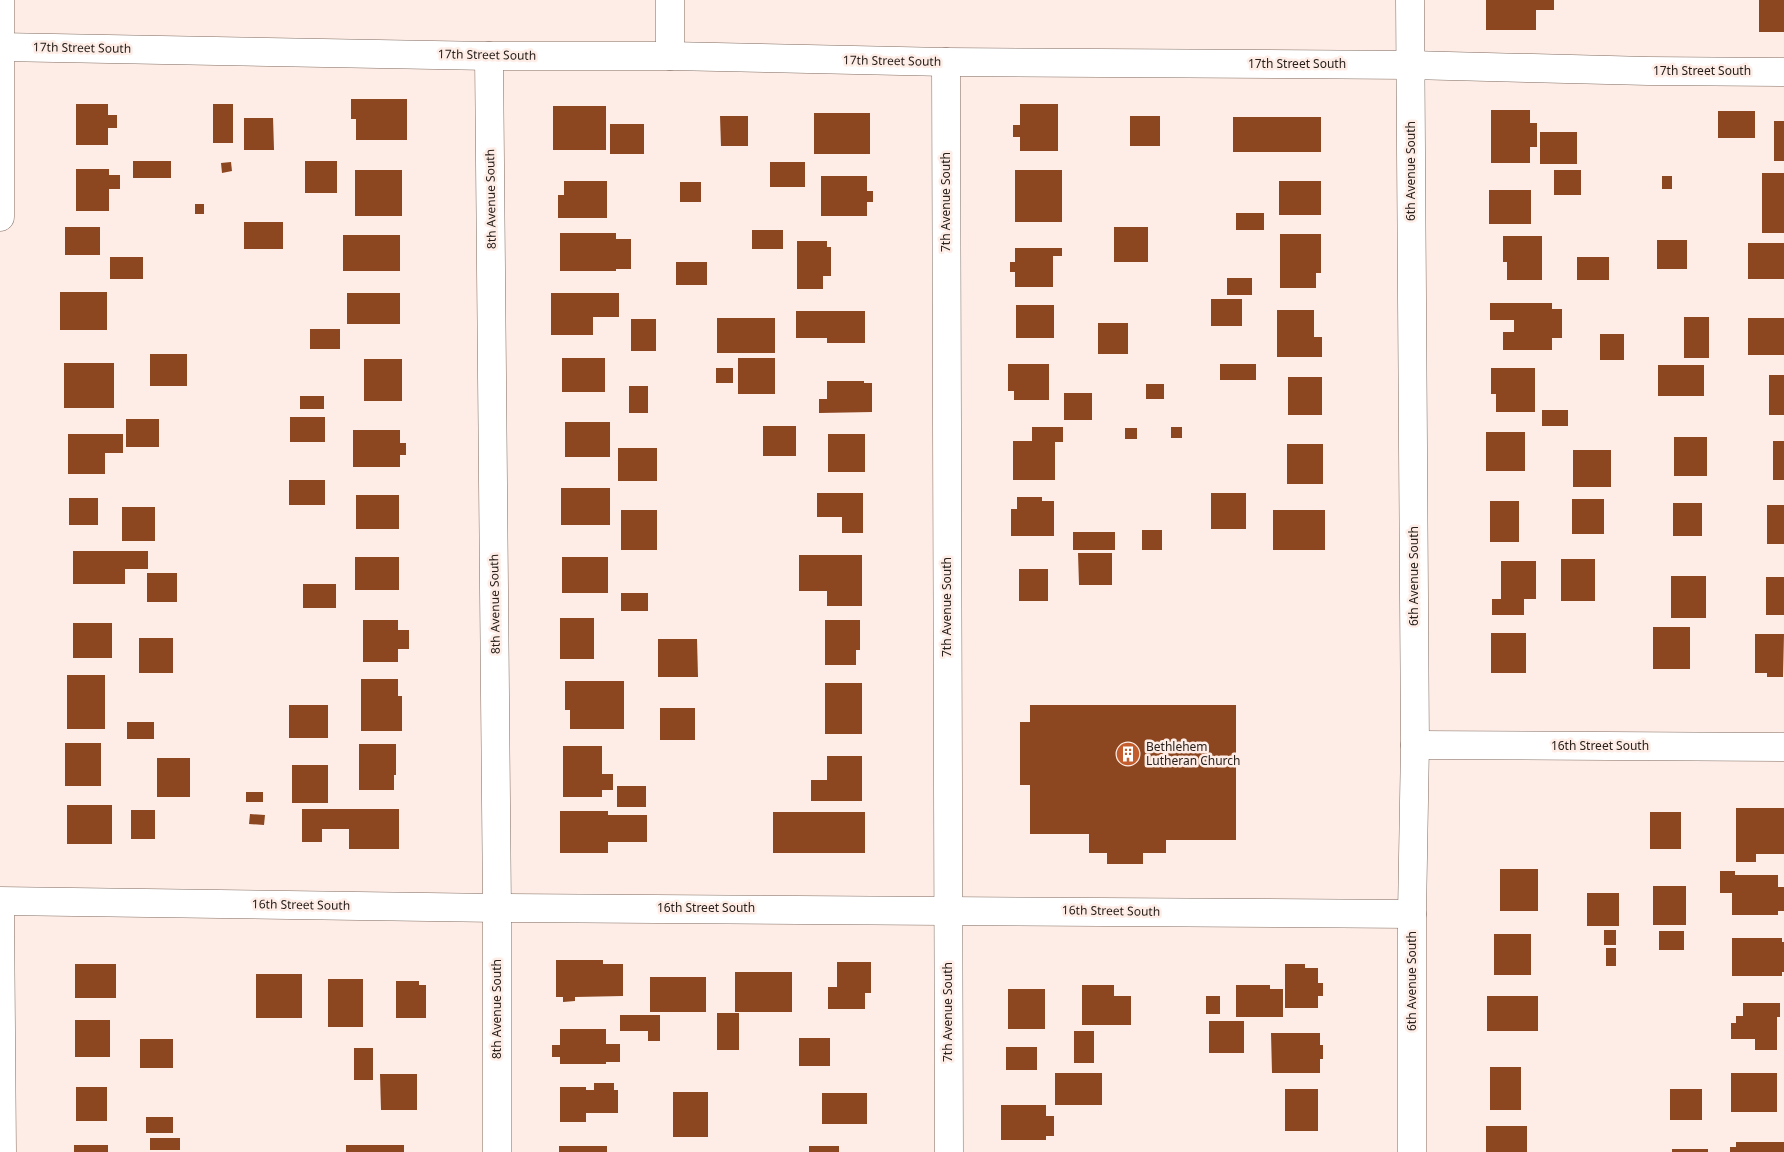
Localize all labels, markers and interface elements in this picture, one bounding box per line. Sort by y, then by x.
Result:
street label: 17th Street South [33,38,131,57]
street label: 17th Street South [438,45,536,64]
street label: 17th Street South [843,51,941,70]
street label: 17th Street South [1248,55,1346,72]
street label: 17th Street South [1653,62,1751,79]
street label: 6th Avenue South [1402,121,1419,221]
street label: 8th Avenue South [481,149,500,249]
street label: 7th Avenue South [937,152,954,252]
street label: 6th Avenue South [1405,526,1422,626]
street label: 8th Avenue South [485,554,504,654]
street label: 7th Avenue South [938,557,955,657]
street label: 16th Street South [1551,737,1649,754]
place label: Bethlehem Lutheran Church [1146,738,1241,769]
building icon: Bethlehem Lutheran Church [1115,741,1141,767]
street label: 16th Street South [252,895,350,914]
street label: 16th Street South [657,899,755,916]
street label: 16th Street South [1062,901,1160,920]
street label: 6th Avenue South [1403,931,1420,1031]
street label: 8th Avenue South [488,959,505,1059]
street label: 7th Avenue South [939,962,956,1062]

